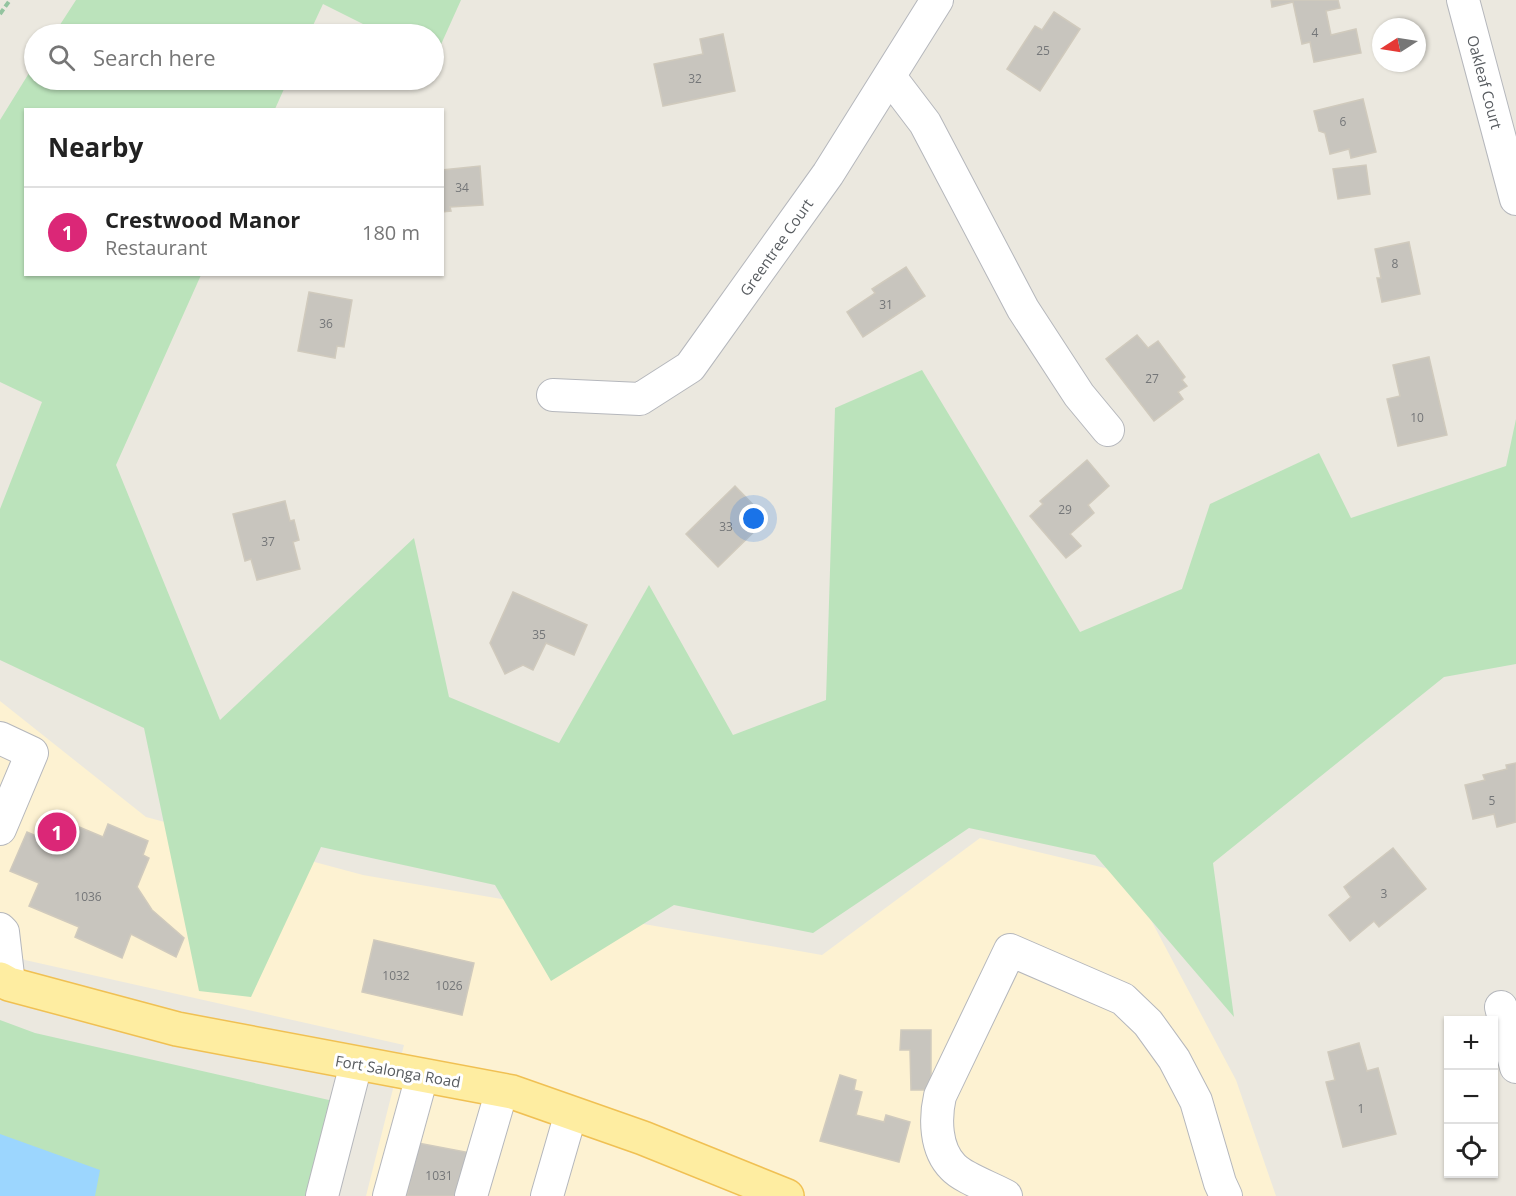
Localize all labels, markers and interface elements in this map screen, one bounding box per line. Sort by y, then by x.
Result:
north arrow [1372,18,1426,72]
search box [24,24,444,90]
house number: 4 [1312,24,1319,41]
street label: Oakleaf Court [1463,33,1507,131]
icon: search [45,41,78,74]
text: Search here [93,42,216,72]
house number: 25 [1036,42,1050,59]
house number: 32 [688,70,702,87]
house number: 6 [1340,113,1347,130]
text: Nearby [48,129,143,165]
house number: 34 [455,179,469,196]
street label: Greentree Court [735,194,817,300]
text: Crestwood Manor [105,204,300,234]
text: 1 [62,219,73,246]
text: 180 m [362,219,420,246]
text: Restaurant [105,234,207,261]
house number: 8 [1392,255,1399,272]
house number: 31 [879,296,893,313]
house number: 36 [319,315,333,332]
house number: 27 [1145,370,1159,387]
house number: 10 [1410,409,1424,426]
house number: 29 [1058,501,1072,518]
your location [739,504,768,533]
house number: 33 [719,518,733,535]
house number: 37 [261,533,275,550]
house number: 35 [532,626,546,643]
house number: 5 [1489,792,1496,809]
pin: 1 [38,810,76,854]
house number: 3 [1381,885,1388,902]
house number: 1036 [74,888,102,905]
house number: 1032 [382,967,410,984]
house number: 1026 [435,977,463,994]
map controls [1444,1016,1498,1178]
button: + [1444,1016,1498,1070]
street label: Fort Salonga Road [334,1050,462,1092]
button: − [1444,1070,1498,1124]
house number: 1 [1358,1100,1364,1117]
button: locate [1444,1124,1498,1178]
house number: 1031 [425,1167,453,1184]

